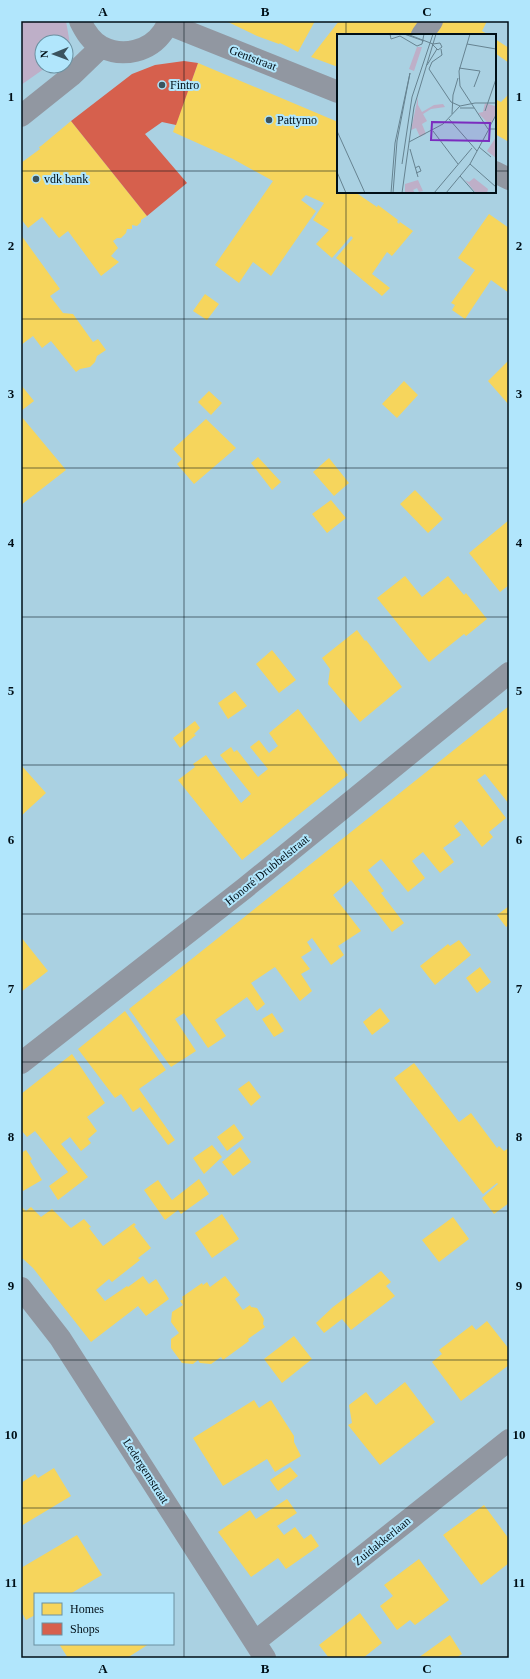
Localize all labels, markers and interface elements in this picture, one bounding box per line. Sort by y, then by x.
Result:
text: A [98,4,108,19]
text: B [261,4,270,19]
text: C [422,4,432,19]
north arrow [34,34,74,74]
inset map [337,34,496,193]
street label: Gentstraat [227,43,279,74]
text: N [38,50,50,58]
place label: Fintro [170,78,199,92]
marker: Fintro [157,80,167,90]
text: 1 [8,89,14,104]
text: 1 [516,89,522,104]
place label: Pattymo [277,113,317,127]
marker: Pattymo [264,115,274,125]
place label: vdk bank [44,172,88,186]
marker: vdk bank [31,174,41,184]
text: 2 [8,238,14,253]
text: 2 [516,238,522,253]
text: 3 [8,386,15,401]
text: 3 [516,386,523,401]
text: 4 [8,535,15,550]
text: 4 [516,535,523,550]
text: 5 [8,683,15,698]
text: 5 [516,683,523,698]
street label: Honoré Drubbelstraat [222,831,312,908]
text: 6 [8,832,15,847]
text: 6 [516,832,523,847]
text: 7 [8,981,15,996]
text: 7 [516,981,523,996]
text: 8 [8,1129,15,1144]
text: 8 [516,1129,523,1144]
text: 9 [8,1278,15,1293]
text: 9 [516,1278,523,1293]
text: 10 [5,1427,18,1442]
text: 10 [513,1427,526,1442]
street label: Ledergemstraat [120,1436,172,1507]
street label: Zuidakkerlaan [351,1514,413,1568]
text: 11 [5,1575,17,1590]
text: 11 [513,1575,525,1590]
legend [34,1593,174,1645]
text: Homes [70,1602,104,1616]
text: Shops [70,1622,100,1636]
text: A [98,1661,108,1676]
text: B [261,1661,270,1676]
text: C [422,1661,432,1676]

